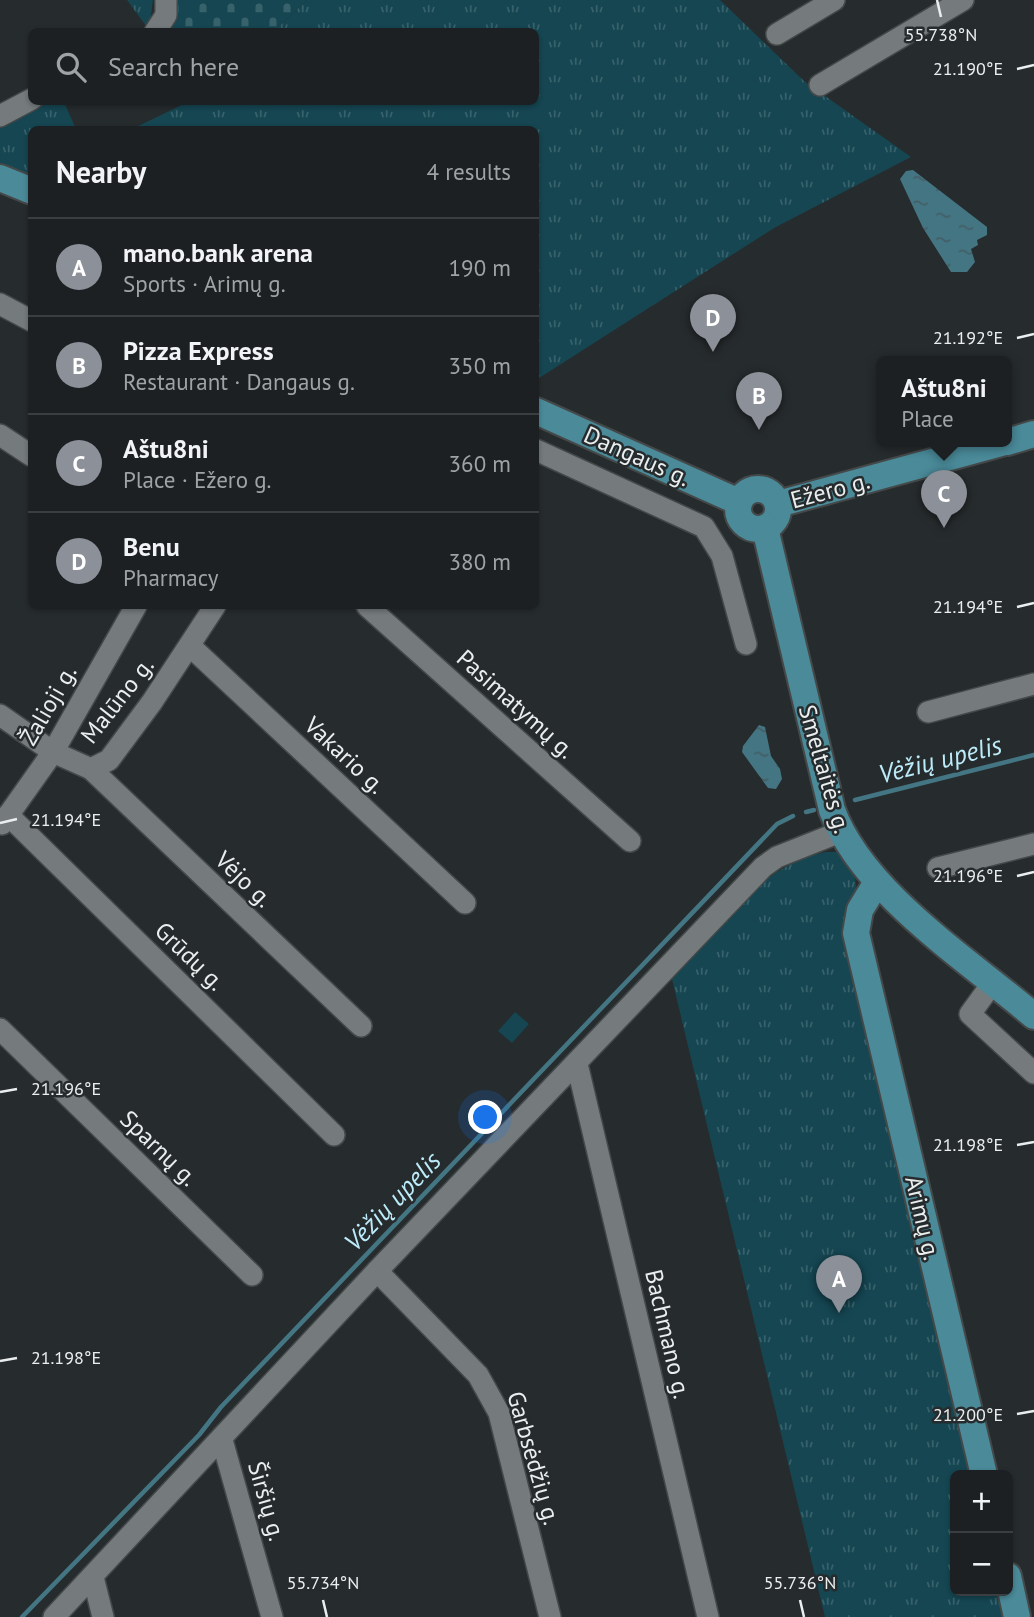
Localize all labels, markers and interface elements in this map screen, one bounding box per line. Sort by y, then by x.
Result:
text: 55.738°N [905,23,977,46]
search box [28,28,539,105]
icon: search [52,48,90,86]
text: Search here [108,50,239,83]
text: 21.190°E [933,57,1003,80]
text: Nearby [56,152,146,191]
text: 4 results [427,157,511,186]
text: mano.bank arena [123,236,313,269]
text: A [72,253,86,282]
text: 190 m [449,253,511,282]
text: Sports · Arimų g. [123,269,286,298]
pin: D [690,294,736,352]
text: 21.192°E [933,326,1003,349]
text: Pizza Express [123,334,274,367]
text: B [72,351,86,380]
text: 350 m [449,351,511,380]
popup [876,356,1012,447]
text: Restaurant · Dangaus g. [123,367,355,396]
text: Aštu8ni [901,371,987,404]
pin: B [736,372,782,430]
text: Place [901,404,954,433]
street label: Dangaus g. [579,419,695,493]
text: Aštu8ni [123,432,209,465]
text: C [73,449,85,478]
text: 360 m [449,449,511,478]
text: Place · Ežero g. [123,465,271,494]
street label: Ežero g. [787,465,873,515]
pin: C [921,470,967,528]
text: Benu [123,530,180,563]
text: D [72,547,86,576]
text: 380 m [449,547,511,576]
text: Pharmacy [123,563,219,592]
text: 21.194°E [933,595,1003,618]
street label: Pasimatymų g. [450,643,582,765]
street label: Malūno g. [74,651,160,749]
street label: Žalioji g. [13,659,83,751]
street label: Smeltaitės g. [792,701,858,837]
street label: Vakario g. [297,709,392,800]
water label: Vėžių upelis [875,728,1006,790]
text: 21.194°E [31,808,101,831]
street label: Vėjo g. [208,843,279,914]
text: 21.196°E [933,864,1003,887]
street label: Grūdų g. [148,915,232,997]
text: 21.196°E [31,1077,101,1100]
your location [468,1100,502,1134]
street label: Sparnų g. [114,1103,204,1193]
text: 21.198°E [933,1133,1003,1156]
water label: Vėžių upelis [336,1144,448,1258]
street label: Arimų g. [898,1173,948,1263]
pin: A [816,1255,862,1313]
street label: Bachmano g. [638,1266,698,1402]
text: 21.198°E [31,1346,101,1369]
street label: Garbsėdžių g. [500,1388,568,1528]
text: 21.200°E [933,1403,1003,1426]
street label: Širšių g. [241,1458,293,1544]
map controls [950,1470,1013,1596]
button: + [950,1470,1013,1533]
button: − [950,1533,1013,1596]
text: 55.734°N [287,1571,359,1594]
text: 55.736°N [764,1571,836,1594]

